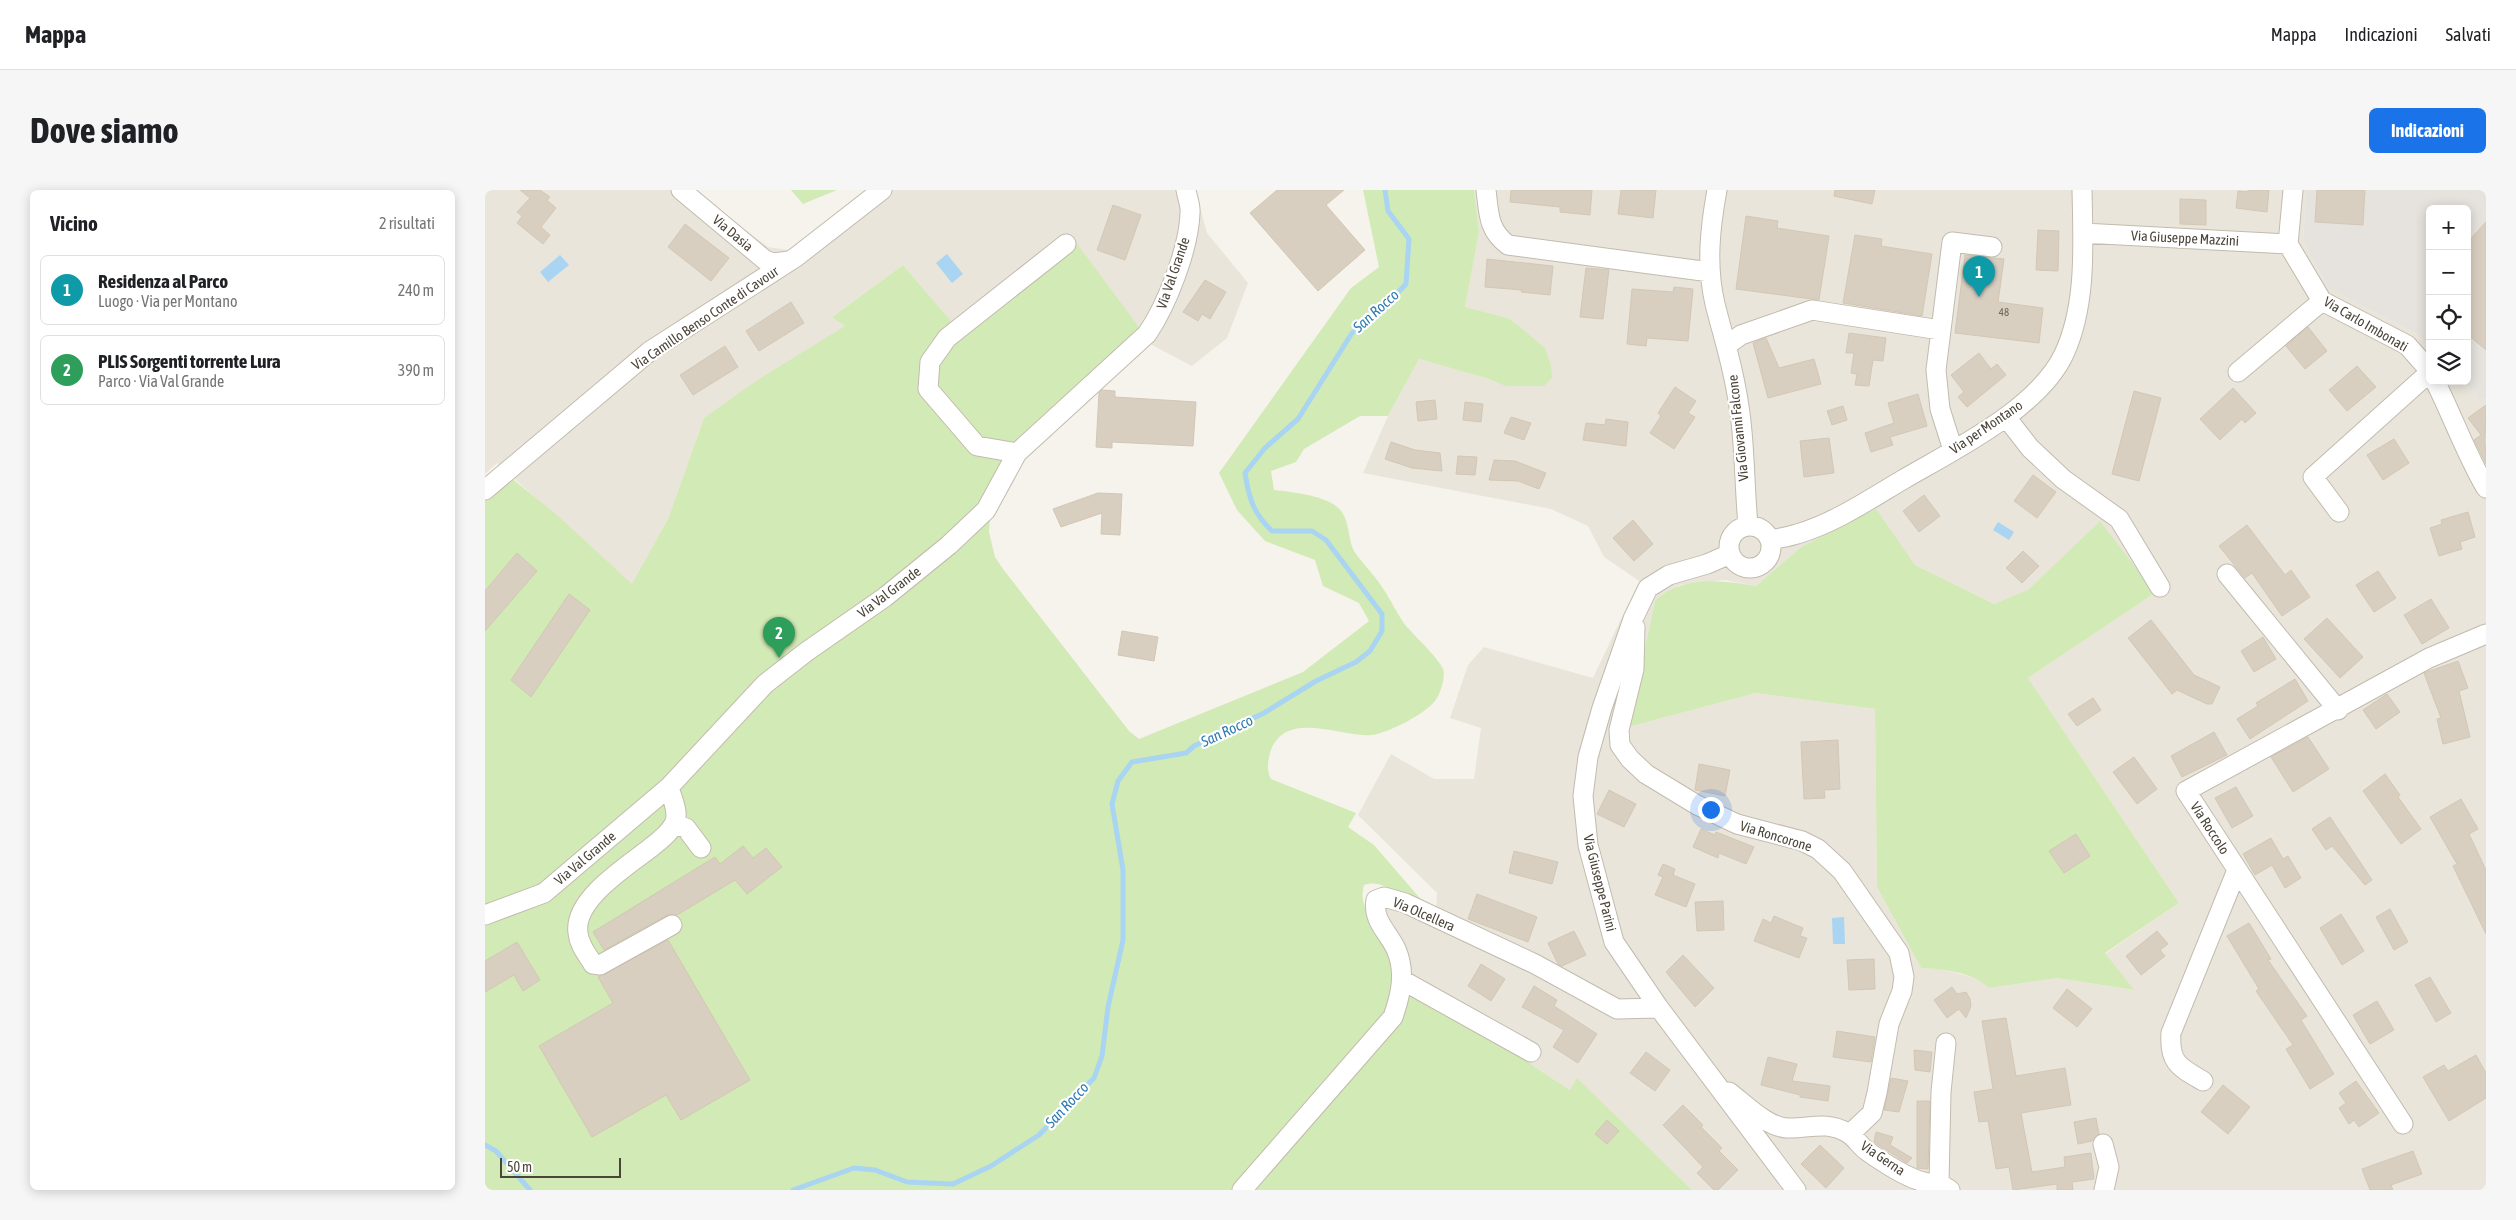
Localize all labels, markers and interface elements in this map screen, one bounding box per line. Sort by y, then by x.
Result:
text: Mappa [25,21,86,48]
text: Mappa [2271,24,2317,45]
text: Indicazioni [2345,24,2418,45]
text: Salvati [2446,24,2491,45]
button: Indicazioni [2369,108,2486,153]
text: Dove siamo [30,110,179,150]
map controls [2426,205,2471,385]
button: + [2426,205,2471,250]
text: Vicino [50,211,98,235]
street label: Via Dasia [710,212,756,254]
text: 2 risultati [379,214,435,232]
street label: Via Giuseppe Mazzini [2131,227,2239,249]
street label: Via Val Grande [1153,235,1193,311]
button: − [2426,250,2471,295]
pin: 1 [1963,256,1995,297]
street label: Via Camillo Benso Conte di Cavour [629,262,782,373]
text: Residenza al Parco [98,270,228,292]
text: 1 [63,281,71,299]
text: 240 m [398,281,434,299]
water label: San Rocco [1349,286,1402,336]
text: Luogo · Via per Montano [98,292,238,310]
street label: Via Carlo Imbonati [2321,293,2411,355]
button: locate [2426,295,2471,340]
house number: 48 [1999,306,2009,318]
button: layers [2426,340,2471,385]
text: PLIS Sorgenti torrente Lura [98,350,280,372]
text: 2 [63,361,71,379]
text: 390 m [398,361,434,379]
text: Parco · Via Val Grande [98,372,224,390]
street label: Via Giovanni Falcone [1724,374,1752,482]
street label: Via per Montano [1947,397,2025,457]
street label: Via Val Grande [854,563,924,621]
pin: 2 [763,617,795,658]
water label: San Rocco [1197,711,1255,750]
your location [1698,797,1724,823]
street label: Via Roccolo [2187,799,2233,857]
street label: Via Roncorone [1738,817,1814,855]
street label: Via Val Grande [551,828,619,888]
street label: Via Giuseppe Parini [1580,833,1620,933]
street label: Via Olcellera [1391,894,1457,934]
water label: San Rocco [1041,1079,1092,1131]
street label: Via Gerna [1858,1137,1908,1179]
scale bar [500,1155,621,1178]
text: 50 m [507,1159,532,1175]

